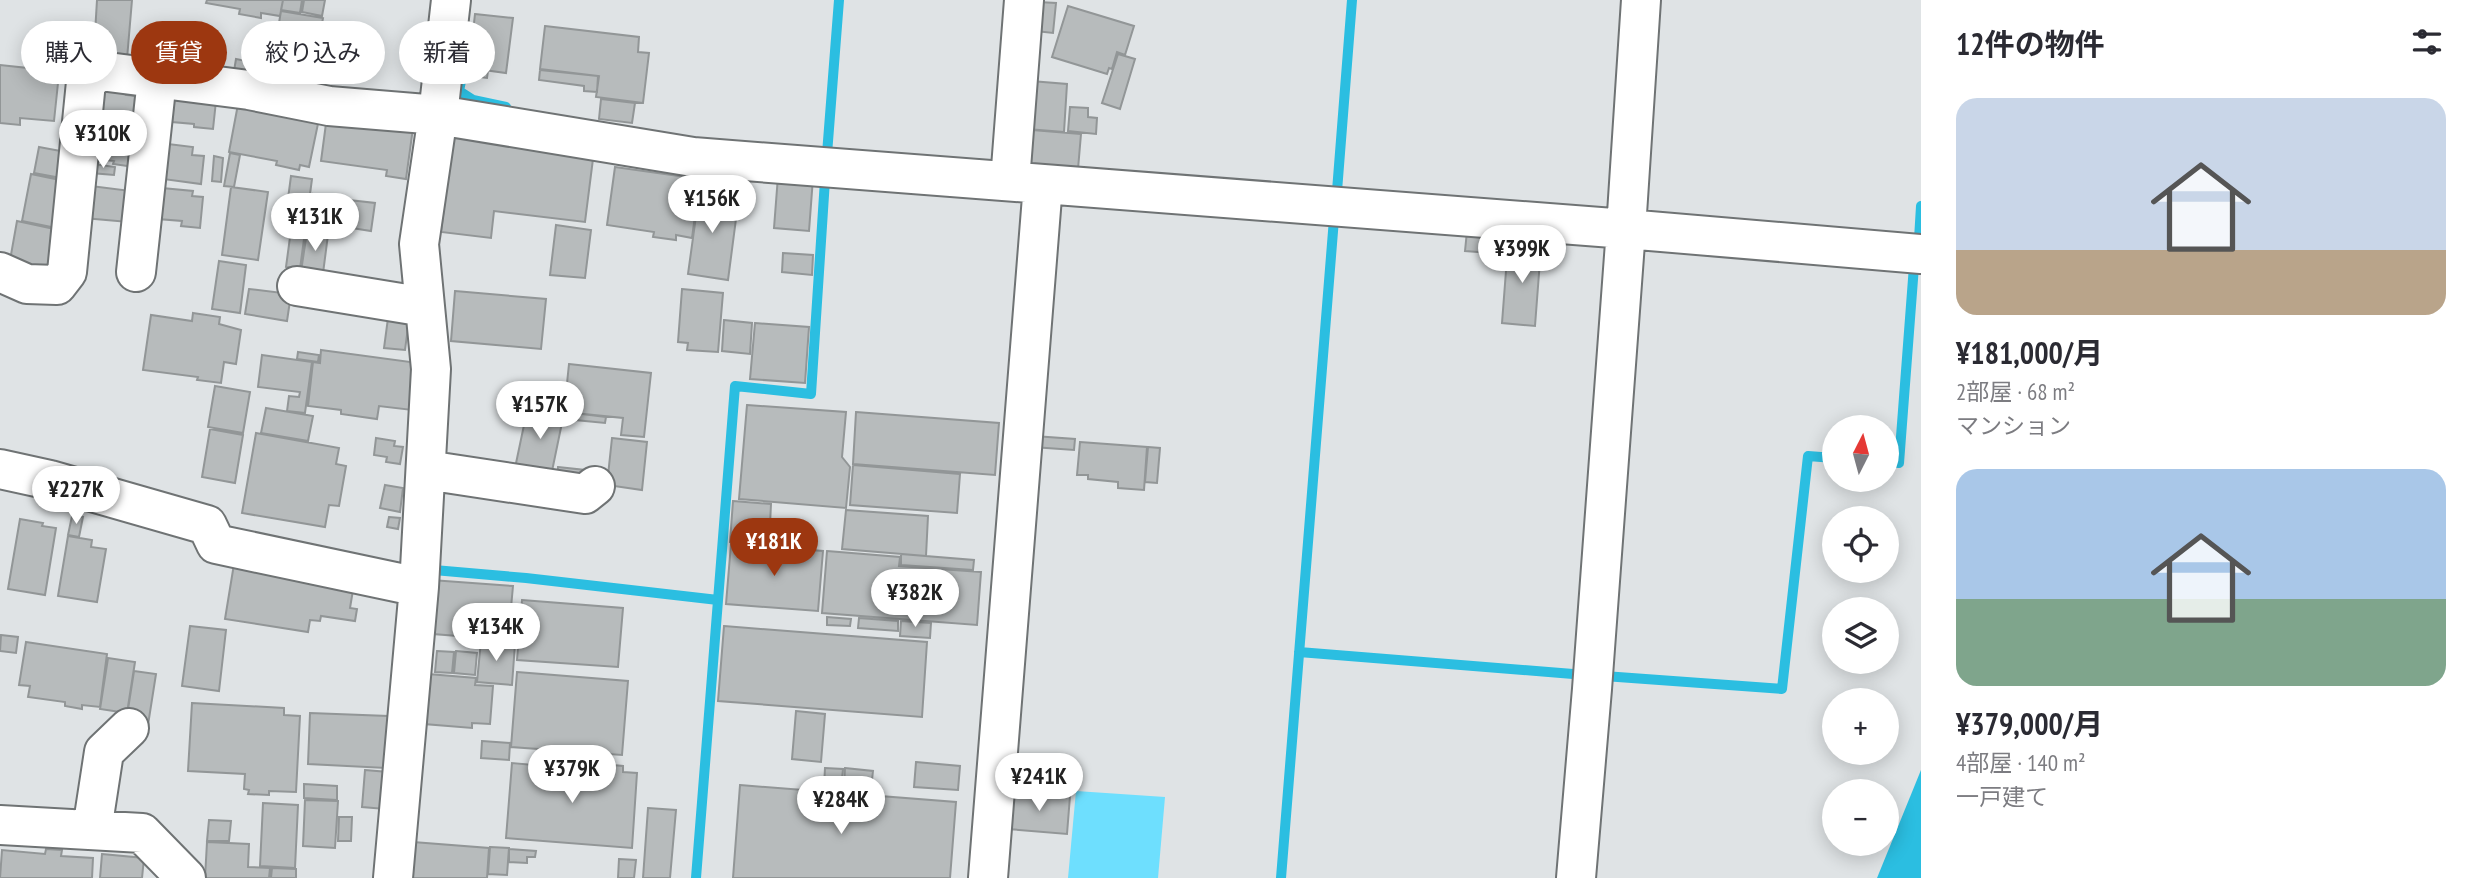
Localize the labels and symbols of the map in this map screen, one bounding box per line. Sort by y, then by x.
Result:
pin: ¥310K [54,110,152,170]
pin: ¥156K [663,176,761,235]
pin: ¥131K [266,194,364,253]
pin: ¥399K [1473,226,1571,285]
pin: ¥157K [491,382,589,441]
north arrow [1822,415,1899,492]
pin: ¥227K [27,466,125,526]
pin: ¥181K [725,518,823,578]
pin: ¥382K [866,570,964,629]
pin: ¥134K [447,604,545,663]
pin: ¥379K [523,746,621,805]
pin: ¥241K [990,754,1088,813]
pin: ¥284K [792,776,890,836]

